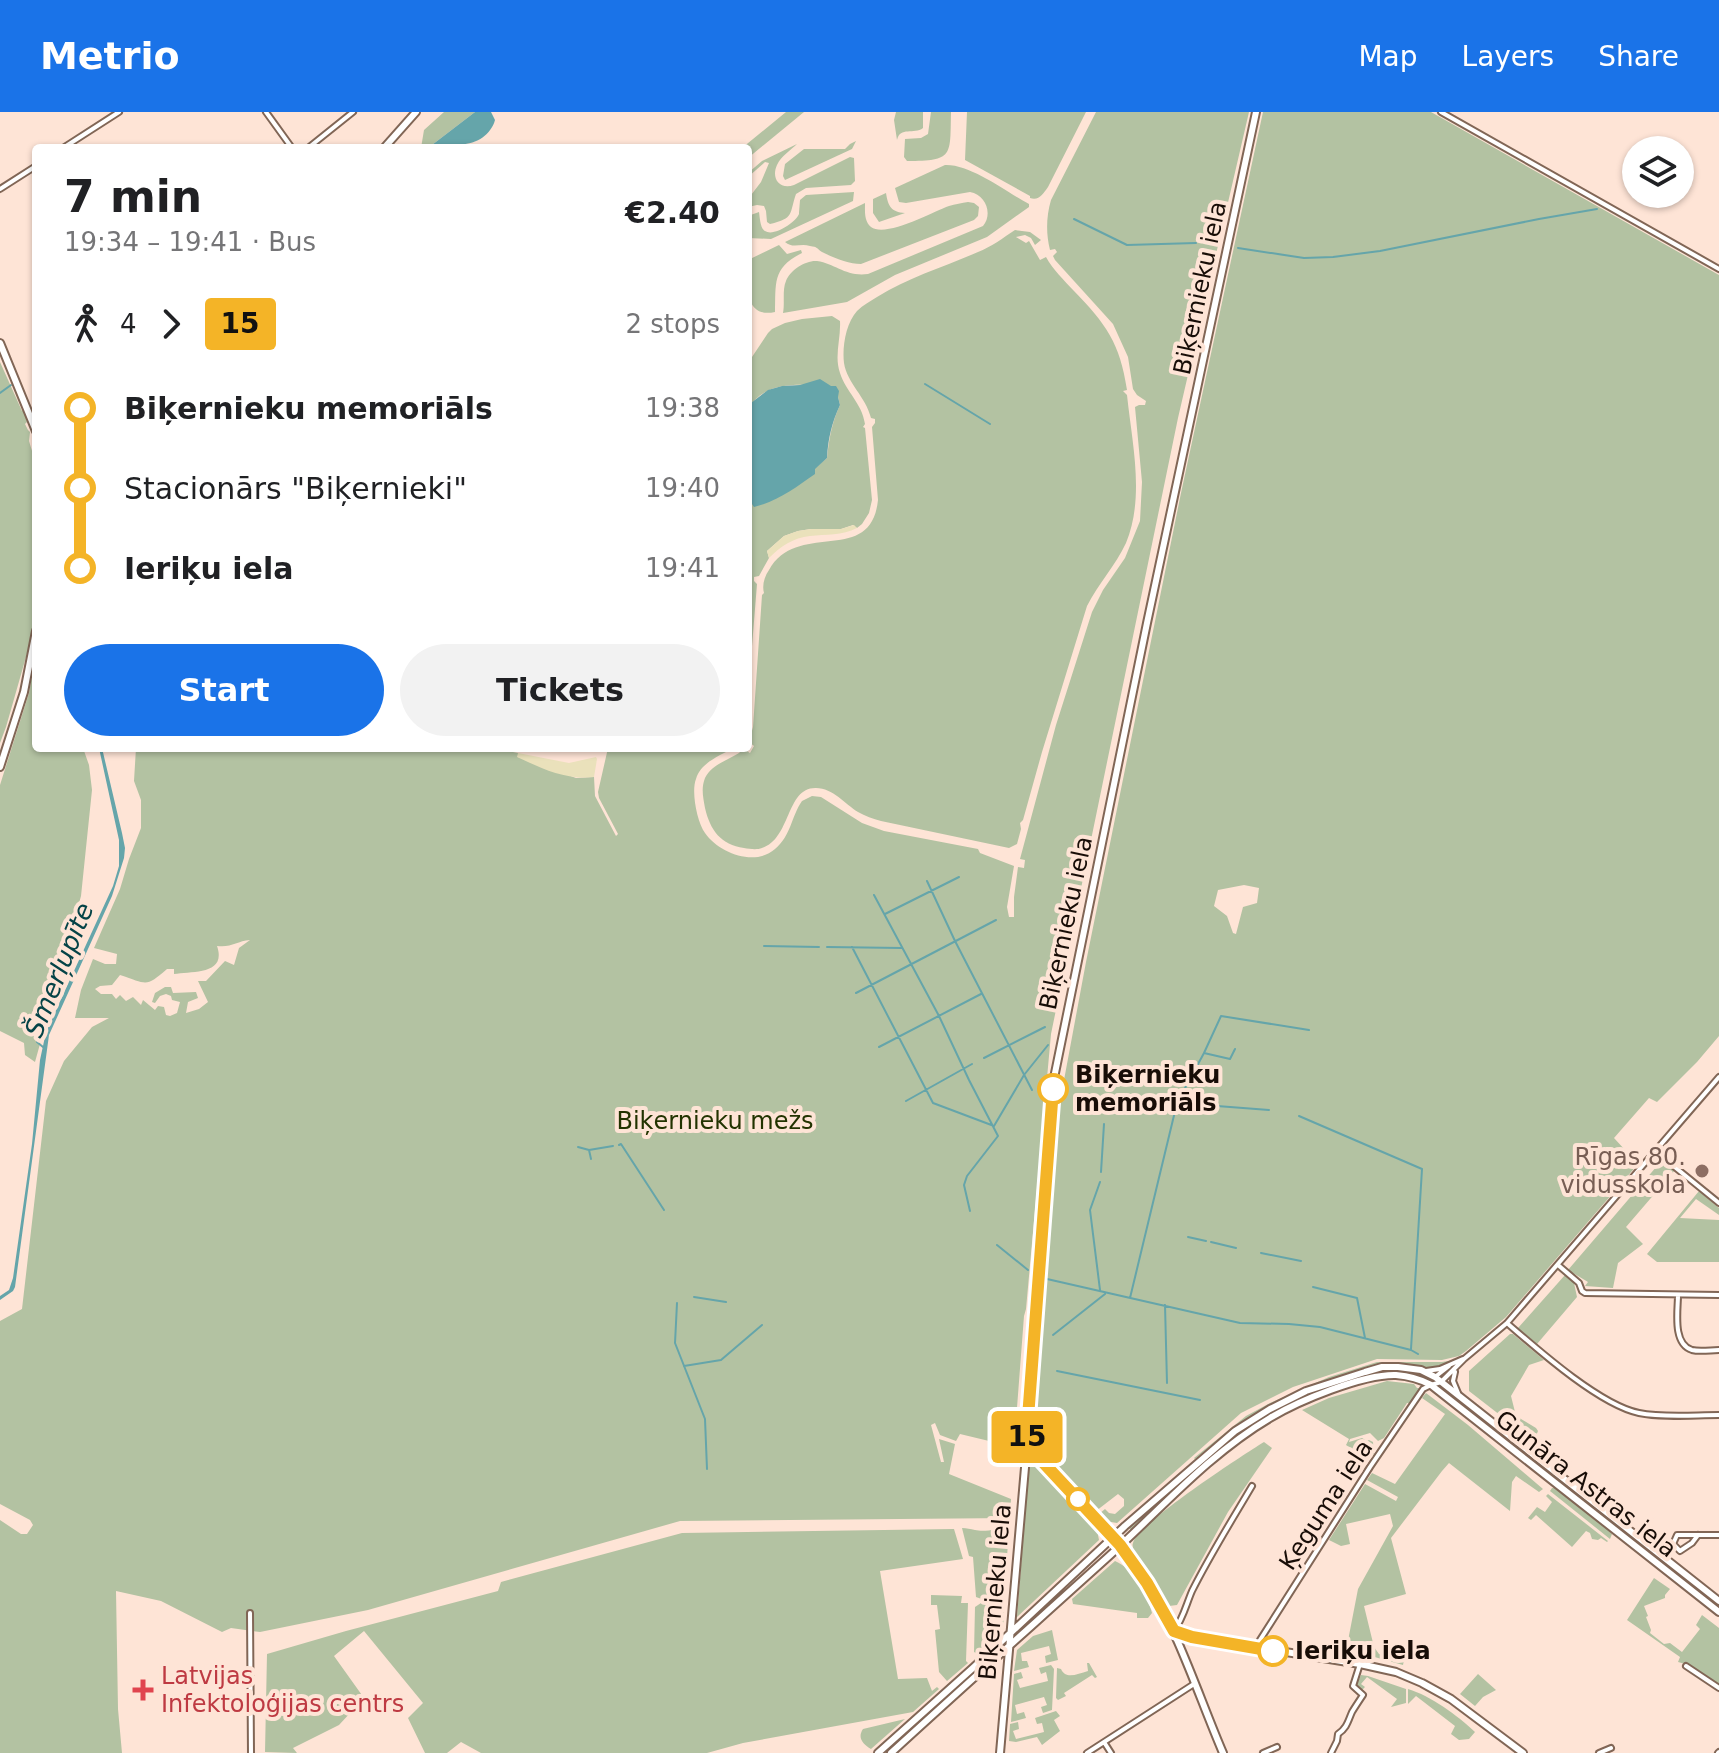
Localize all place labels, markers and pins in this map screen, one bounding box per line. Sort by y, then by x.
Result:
place label: Biķernieku memoriāls [1075,1061,1220,1117]
marker: Biķernieku memoriāls [1038,1074,1068,1104]
place label: Rīgas 80. vidusskola [1561,1143,1686,1199]
marker: Rīgas 80. vidusskola [1693,1162,1711,1180]
unlabelled marker [1067,1488,1089,1510]
marker: Ieriķu iela [1258,1636,1288,1666]
place label: Ieriķu iela [1295,1637,1431,1665]
place label: Latvijas Infektoloģijas centrs [161,1662,404,1718]
marker: Latvijas Infektoloģijas centrs [132,1679,154,1701]

